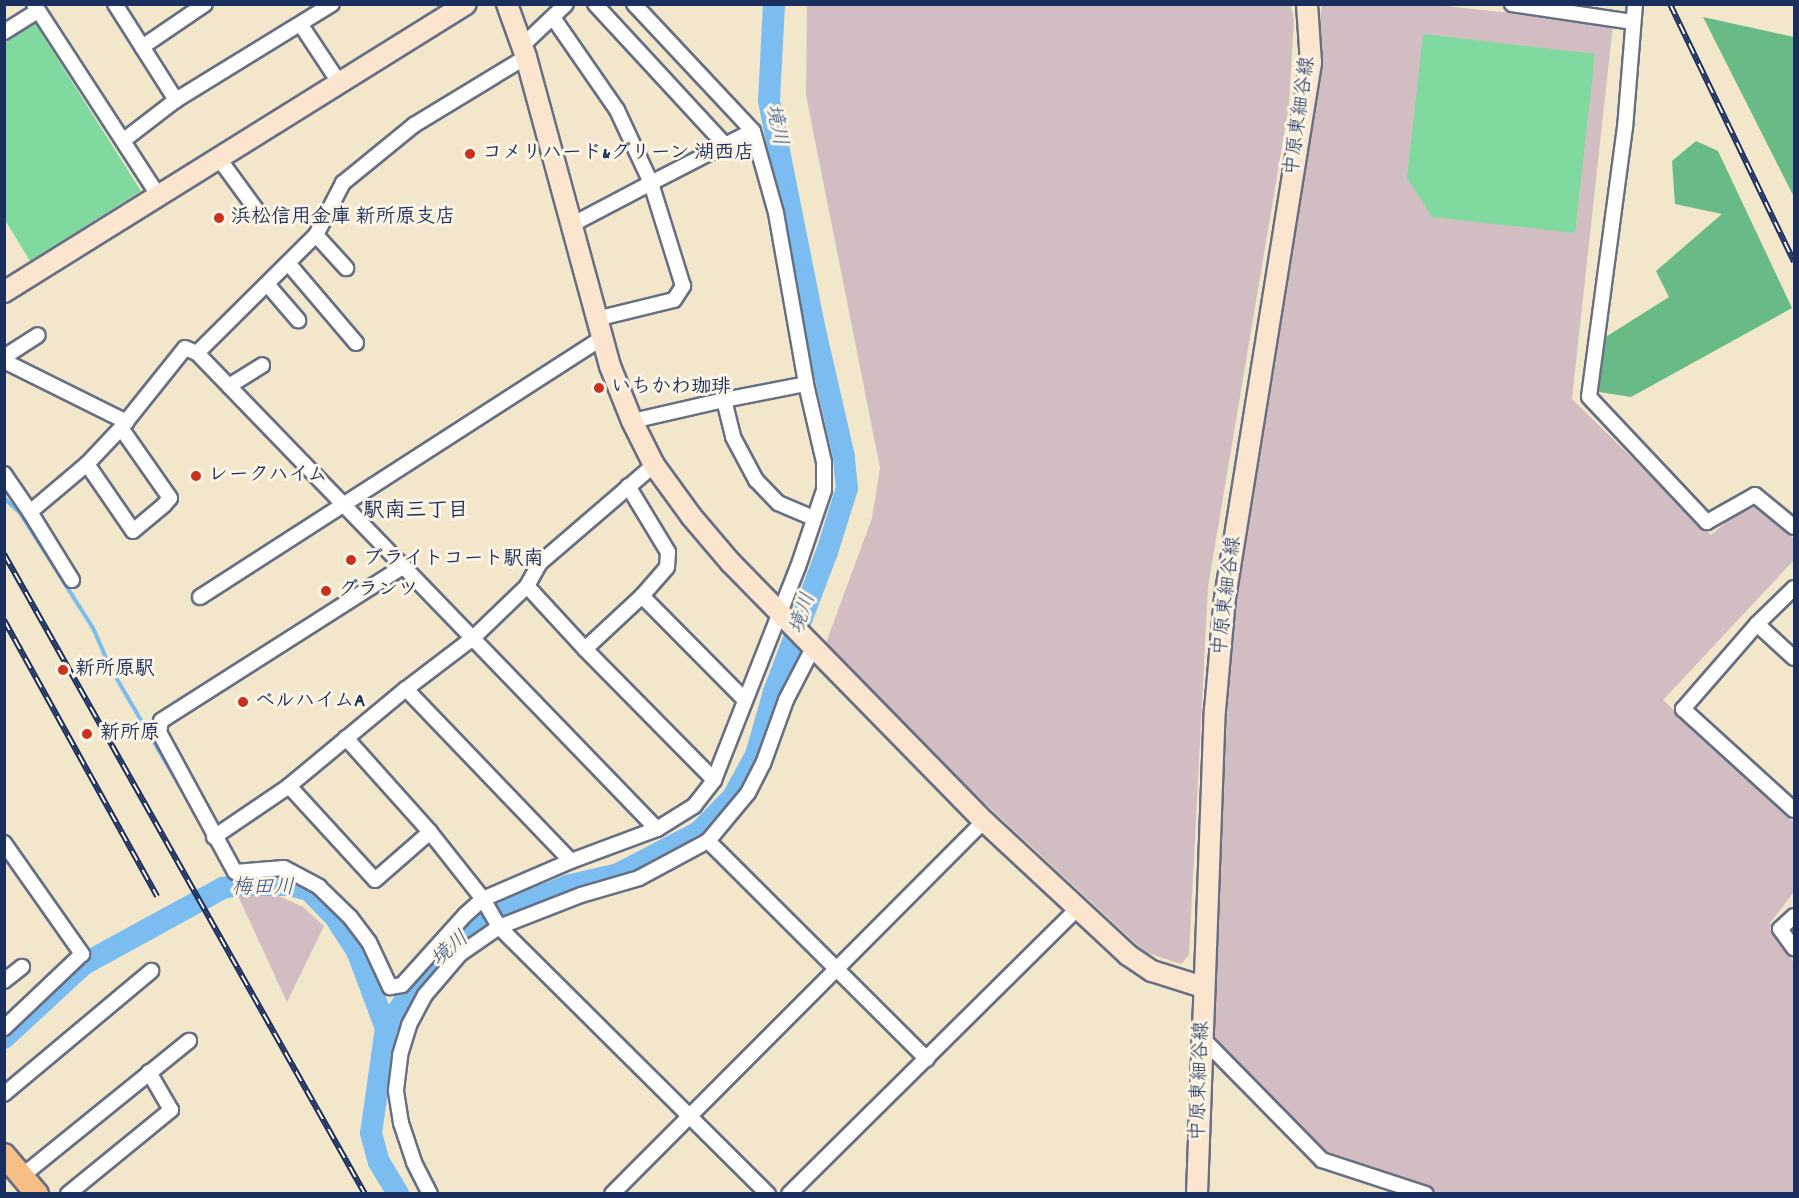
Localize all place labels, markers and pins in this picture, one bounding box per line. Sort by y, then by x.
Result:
place label: コメリハード&グリーン 湖西店 [482,142,755,166]
marker: コメリハード&グリーン 湖西店 [463,147,477,161]
place label: 浜松信用金庫 新所原支店 [231,206,456,230]
marker: 浜松信用金庫 新所原支店 [212,211,226,225]
place label: いちかわ珈琲 [611,376,731,400]
marker: いちかわ珈琲 [592,381,606,395]
place label: レークハイム [208,464,329,488]
marker: レークハイム [189,469,203,483]
place label: ブライトコート駅南 [363,548,543,572]
marker: ブライトコート駅南 [344,553,358,567]
place label: グランツ [338,579,418,603]
marker: グランツ [319,584,333,598]
place label: 新所原駅 [75,658,155,682]
marker: 新所原駅 [56,663,70,677]
place label: ベルハイムA [255,690,366,714]
marker: ベルハイムA [236,695,250,709]
place label: 新所原 [100,722,160,746]
marker: 新所原 [78,725,96,743]

